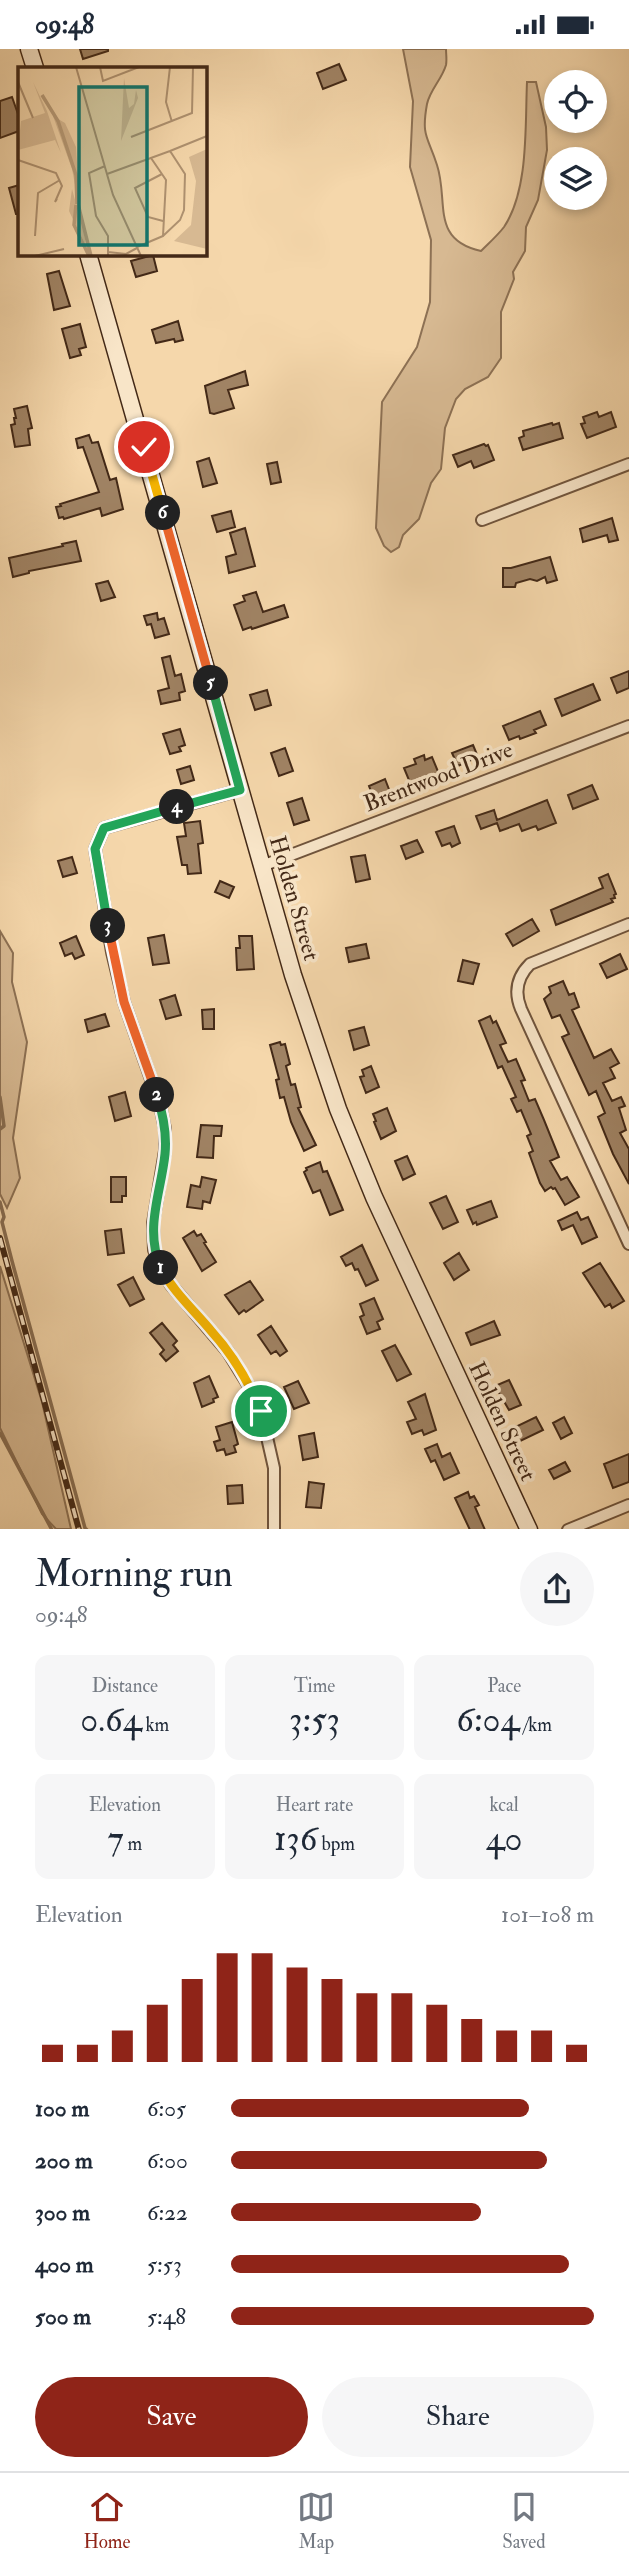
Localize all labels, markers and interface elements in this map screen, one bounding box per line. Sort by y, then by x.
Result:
text: 09:48 [35,9,94,41]
inset map [18,67,206,255]
map controls [544,70,607,210]
button: locate [544,70,607,133]
button: layers [544,147,607,210]
pin [114,417,174,477]
icon: check [125,428,163,466]
pin: 6 [146,496,180,531]
text: 6 [158,500,167,524]
pin: 5 [194,665,228,701]
text: 5 [206,670,215,694]
street label: Brentwood Drive [360,735,517,818]
pin: 4 [160,789,194,825]
text: 4 [171,794,182,818]
street label: Holden Street [263,832,326,964]
pin: 3 [90,909,126,943]
text: 3 [104,913,111,937]
pin: 2 [140,1077,174,1113]
text: 2 [152,1082,161,1106]
pin: 1 [144,1251,178,1285]
text: 1 [157,1255,164,1279]
street label: Holden Street [462,1357,543,1486]
pin [231,1381,291,1441]
icon: arrive [242,1392,280,1430]
text: Morning run [35,1550,233,1598]
button: share [520,1552,594,1626]
text: 09:48 [35,1600,87,1629]
text: Distance [92,1674,158,1698]
text: Time [294,1674,335,1698]
text: Pace [487,1674,521,1698]
text: 0.64 [80,1698,142,1742]
text: 3:53 [289,1698,340,1742]
text: 6:04 [456,1698,519,1742]
text: km [142,1713,169,1737]
text: /km [519,1713,552,1737]
text: Elevation [89,1793,161,1817]
text: Heart rate [276,1793,353,1817]
text: kcal [490,1793,519,1817]
text: 7 [107,1817,123,1861]
text: 136 [274,1817,317,1861]
text: 40 [486,1817,523,1861]
text: m [123,1832,142,1856]
text: bpm [317,1832,355,1856]
text: Elevation [35,1900,123,1929]
text: 101–108 m [501,1900,594,1929]
text: 100 m [35,2094,89,2123]
text: 6:05 [147,2094,186,2123]
text: 200 m [35,2146,93,2175]
text: 6:00 [147,2146,188,2175]
text: 300 m [35,2198,90,2227]
text: 6:22 [147,2198,188,2227]
text: 400 m [35,2250,94,2279]
text: 5:53 [147,2250,182,2279]
text: 500 m [35,2302,91,2331]
text: 5:48 [147,2302,186,2331]
button: Save [35,2377,308,2457]
button: Share [322,2377,594,2457]
tab: Home [83,2488,131,2554]
tab: Map [297,2488,335,2554]
tab: Saved [502,2488,546,2554]

